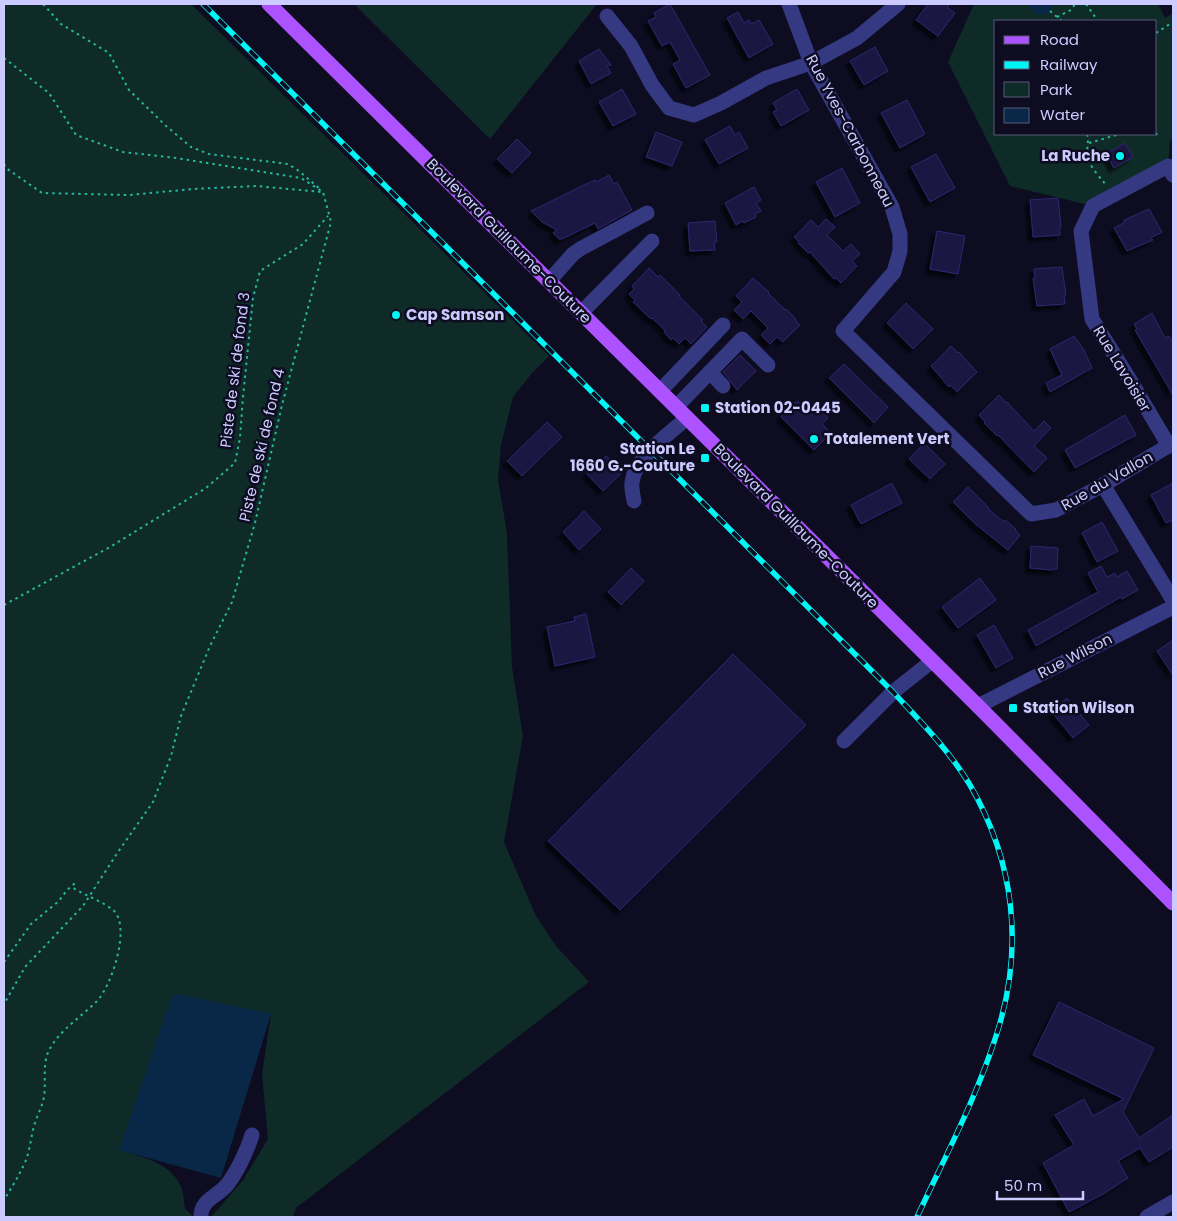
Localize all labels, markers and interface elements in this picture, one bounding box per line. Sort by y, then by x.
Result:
legend [994,20,1157,135]
text: Road [1040,29,1079,50]
street label: Rue Yves-Carbonneau [801,51,900,211]
text: Railway [1040,54,1098,75]
text: Park [1040,79,1072,100]
text: Water [1040,104,1086,125]
place label: La Ruche [1041,145,1110,166]
marker: La Ruche [1114,150,1126,162]
street label: Boulevard Guillaume-Couture [422,153,597,328]
street label: Piste de ski de fond 3 [215,291,254,449]
place label: Cap Samson [406,304,504,325]
marker: Cap Samson [390,309,402,321]
street label: Rue Lavoisier [1089,322,1157,416]
street label: Piste de ski de fond 4 [234,366,289,524]
place label: Station 02-0445 [715,397,841,418]
marker: Station 02-0445 [699,402,711,414]
place label: Totalement Vert [824,428,950,449]
marker: Totalement Vert [808,433,820,445]
place label: Station Le 1660 G.-Couture [570,438,695,476]
street label: Boulevard Guillaume-Couture [709,438,884,613]
street label: Rue du Vallon [1057,446,1156,515]
marker: Station Le 1660 G.-Couture [699,452,711,464]
street label: Rue Wilson [1034,628,1116,683]
place label: Station Wilson [1023,697,1135,718]
marker: Station Wilson [1007,702,1019,714]
scale bar [997,1168,1083,1200]
text: 50 m [1004,1175,1042,1196]

